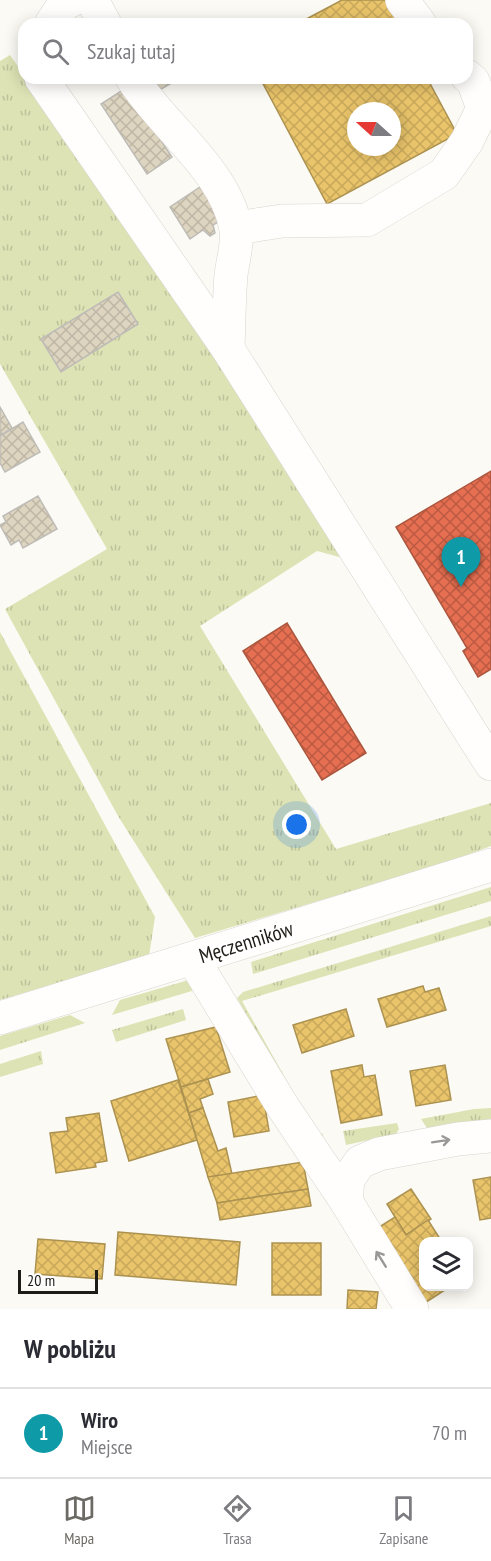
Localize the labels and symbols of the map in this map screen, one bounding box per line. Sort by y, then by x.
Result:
north arrow [347,102,401,156]
pin: 1 [442,538,480,587]
your location [282,810,311,839]
street label: Męczenników [196,915,297,969]
one-way arrow [430,1136,450,1147]
one-way arrow [375,1251,387,1268]
scale bar [18,1267,98,1294]

